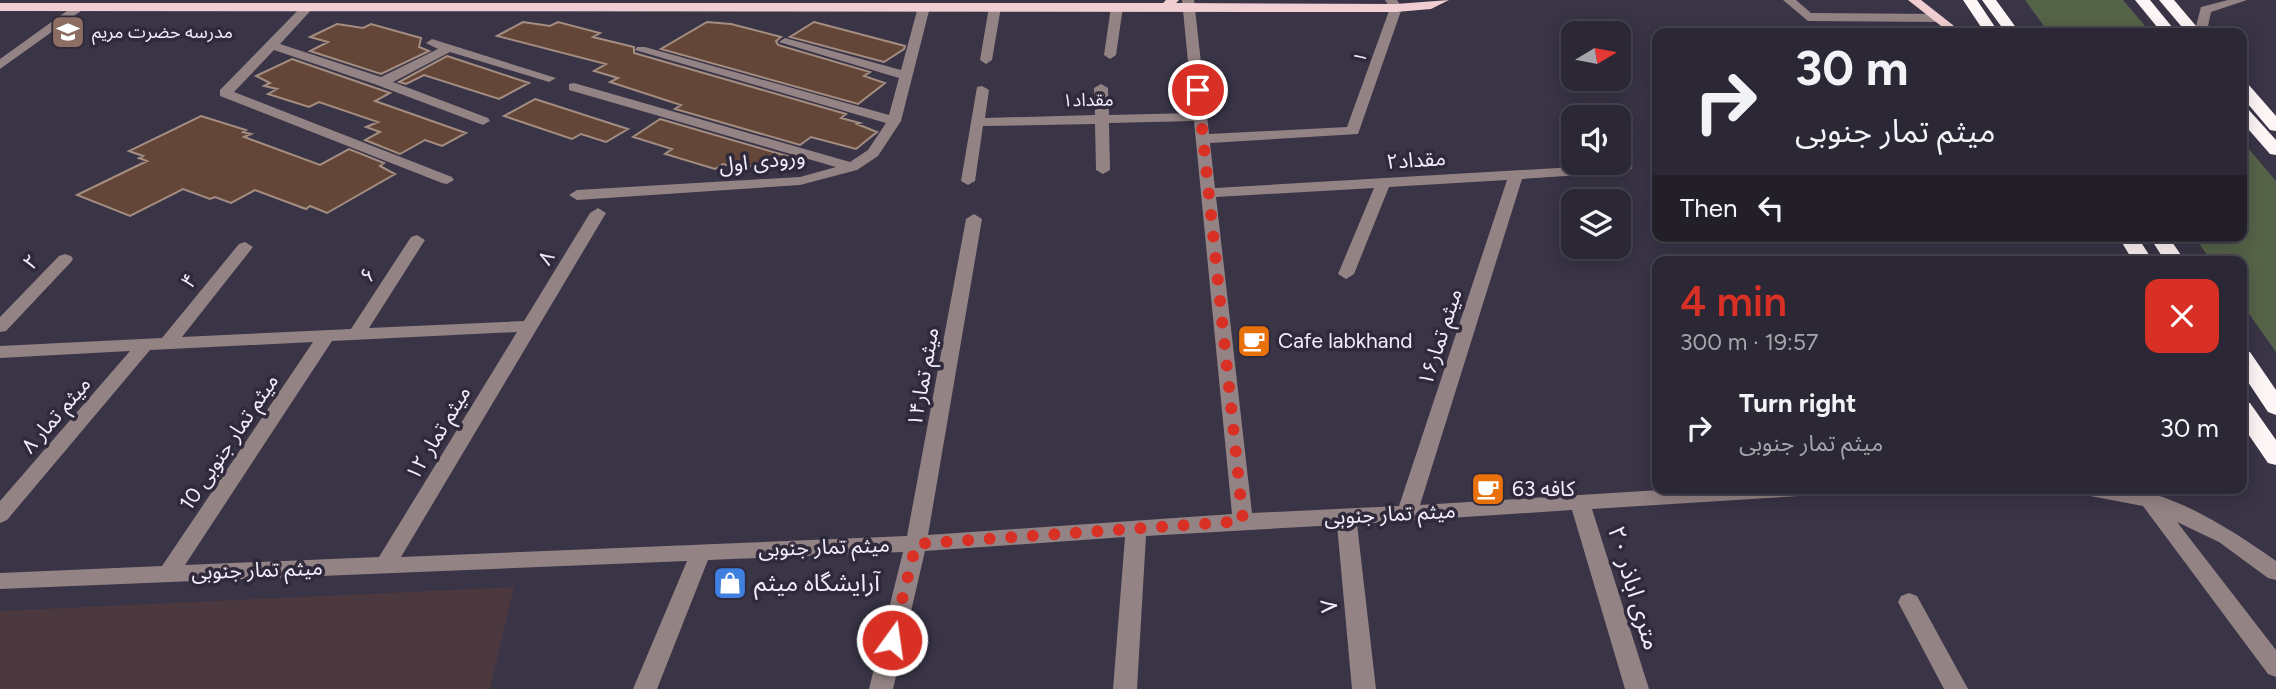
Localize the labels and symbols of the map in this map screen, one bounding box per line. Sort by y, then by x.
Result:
school or university icon: مدرسه حضرت مریم [49,13,87,51]
place label: مدرسه حضرت مریم [92,21,233,45]
north arrow [1561,21,1631,91]
street label: ۱ [1348,48,1372,66]
pin [1168,60,1228,120]
street label: مقداد۱ [1062,89,1114,111]
street label: ورودی اول [718,144,806,177]
street label: مقداد۲ [1385,145,1447,174]
street label: ۸ [532,246,559,269]
street label: ۲ [17,249,44,275]
street label: ۶ [354,263,381,287]
street label: ۴ [175,268,202,293]
street label: میثم تمار۱۶ [1412,285,1470,389]
cafe icon: Cafe labkhand [1235,322,1273,360]
street label: میثم تمار۱۴ [902,326,946,429]
place label: Cafe labkhand [1278,328,1412,353]
street label: میثم تمار جنوبی 10 [174,369,286,516]
street label: میثم تمار ۸ [16,371,98,460]
street label: میثم تمار ۱۲ [400,381,478,486]
cafe icon: کافه 63 [1469,470,1507,508]
place label: کافه 63 [1512,476,1575,501]
street label: میثم تمار جنوبی [1324,498,1457,532]
street label: ۲۰ متری اباذر [1602,522,1667,653]
street label: میثم تمار جنوبی [758,532,890,564]
street label: میثم تمار جنوبی [191,555,323,587]
shop icon: آرایشگاه میثم [711,564,749,602]
place label: آرایشگاه میثم [754,568,881,600]
street label: ۷ [1313,597,1344,614]
position arrow [855,603,929,677]

